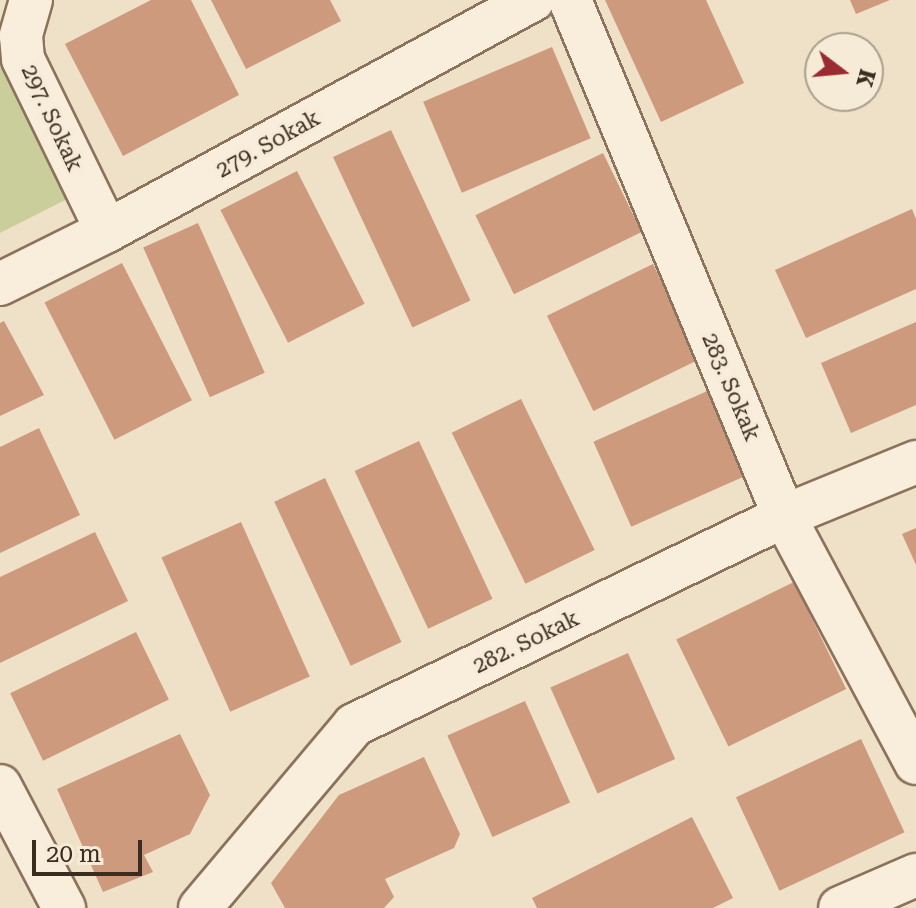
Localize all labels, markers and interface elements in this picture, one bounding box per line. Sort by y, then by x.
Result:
north arrow [804,32,884,112]
street label: 297. Sokak [16,60,88,176]
text: K [851,66,880,90]
street label: 279. Sokak [211,105,325,183]
street label: 283. Sokak [696,329,766,445]
street label: 282. Sokak [469,605,583,679]
scale bar [36,824,146,874]
text: 20 m [46,840,101,868]

